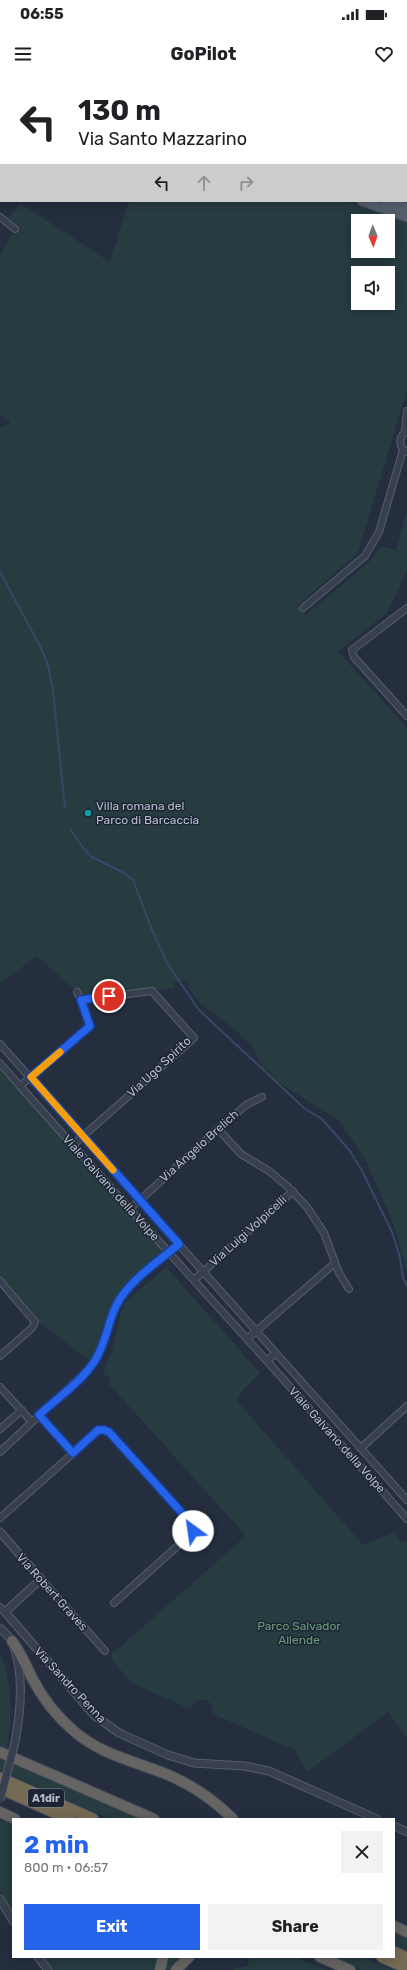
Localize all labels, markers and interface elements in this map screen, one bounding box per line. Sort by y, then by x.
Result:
text: 06:55 [20,5,64,23]
icon: menu [12,43,34,65]
text: GoPilot [171,43,236,65]
icon: heart [373,43,395,65]
text: 130 m [78,94,161,127]
icon: left [12,96,64,148]
text: Via Santo Mazzarino [78,128,247,150]
icon: left [151,172,173,194]
icon: ahead [193,172,215,194]
icon: right [235,172,257,194]
north arrow [351,214,395,258]
map controls [351,214,395,310]
button: sound [351,266,395,310]
place label: Villa romana del Parco di Barcaccia [96,799,199,827]
marker: Villa romana del Parco di Barcaccia [83,808,93,818]
pin [92,979,126,1013]
icon: arrive [98,985,120,1007]
street label: Via Ugo Spirito [124,1034,194,1100]
street label: Via Angelo Brelich [157,1107,241,1185]
street label: Viale Galvano della Volpe [60,1132,162,1244]
street label: Via Luigi Volpicelli [207,1193,289,1269]
street label: Viale Galvano della Volpe [286,1384,388,1496]
position arrow [172,1510,214,1552]
street label: Via Robert Graves [14,1550,90,1634]
park label: Parco Salvador Allende [257,1619,341,1647]
street label: Via Sandro Penna [31,1644,109,1726]
road number: A1dir [28,1789,64,1807]
text: 2 min [24,1831,89,1859]
button: close [341,1831,383,1873]
text: 800 m · 06:57 [24,1860,108,1875]
button: Exit [24,1904,200,1950]
button: Share [208,1904,383,1950]

